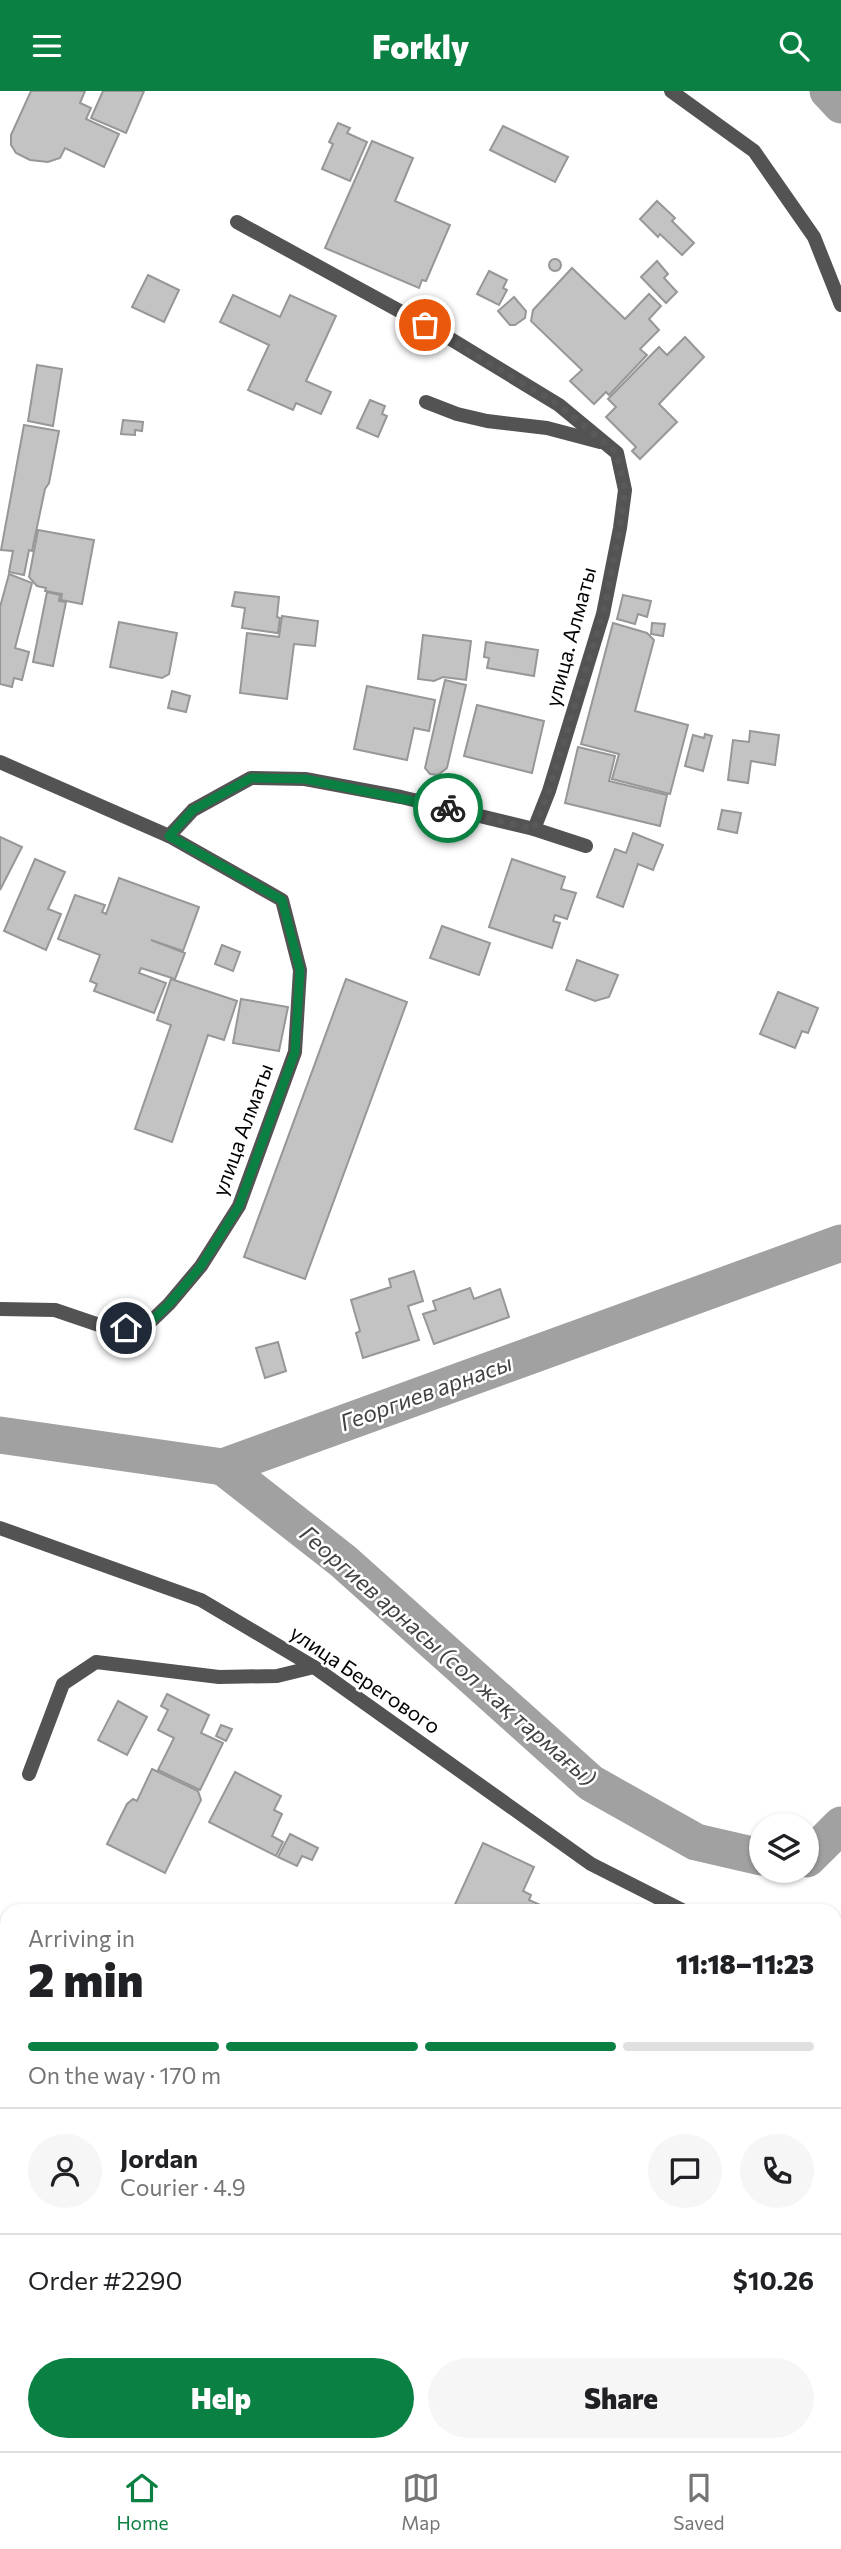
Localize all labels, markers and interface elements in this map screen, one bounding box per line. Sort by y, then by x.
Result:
text: Forkly [372,26,469,66]
icon: menu [28,27,66,65]
icon: search [775,27,813,65]
pin [395,295,455,355]
icon: bag [406,306,444,344]
street label: улица. Алматы [539,564,600,709]
courier [413,773,483,843]
icon: bike [429,789,467,827]
street label: улица Алматы [206,1060,277,1199]
pin [96,1298,156,1358]
icon: home [107,1309,145,1347]
water label: Георгиев арнасы [336,1348,516,1436]
water label: Георгиев арнасы (сол жақ тармағы) [295,1519,603,1792]
street label: улица Берегового [286,1619,446,1738]
map controls [749,1813,819,1883]
button: layers [749,1813,819,1883]
text: Arriving in [28,1924,135,1952]
text: 11:18–11:23 [676,1948,814,1979]
text: 2 min [28,1950,144,2006]
text: On the way · 170 m [28,2061,221,2089]
button: person [28,2134,102,2208]
button: chat [648,2134,722,2208]
button: phone [740,2134,814,2208]
text: Jordan [120,2142,198,2173]
text: Courier · 4.9 [120,2173,246,2201]
text: Order #2290 [28,2264,183,2295]
text: $10.26 [733,2264,814,2295]
button: Help [28,2358,414,2438]
button: Share [428,2358,814,2438]
tab: Home [116,2469,169,2534]
tab: Map [401,2469,441,2534]
tab: Saved [673,2469,725,2534]

